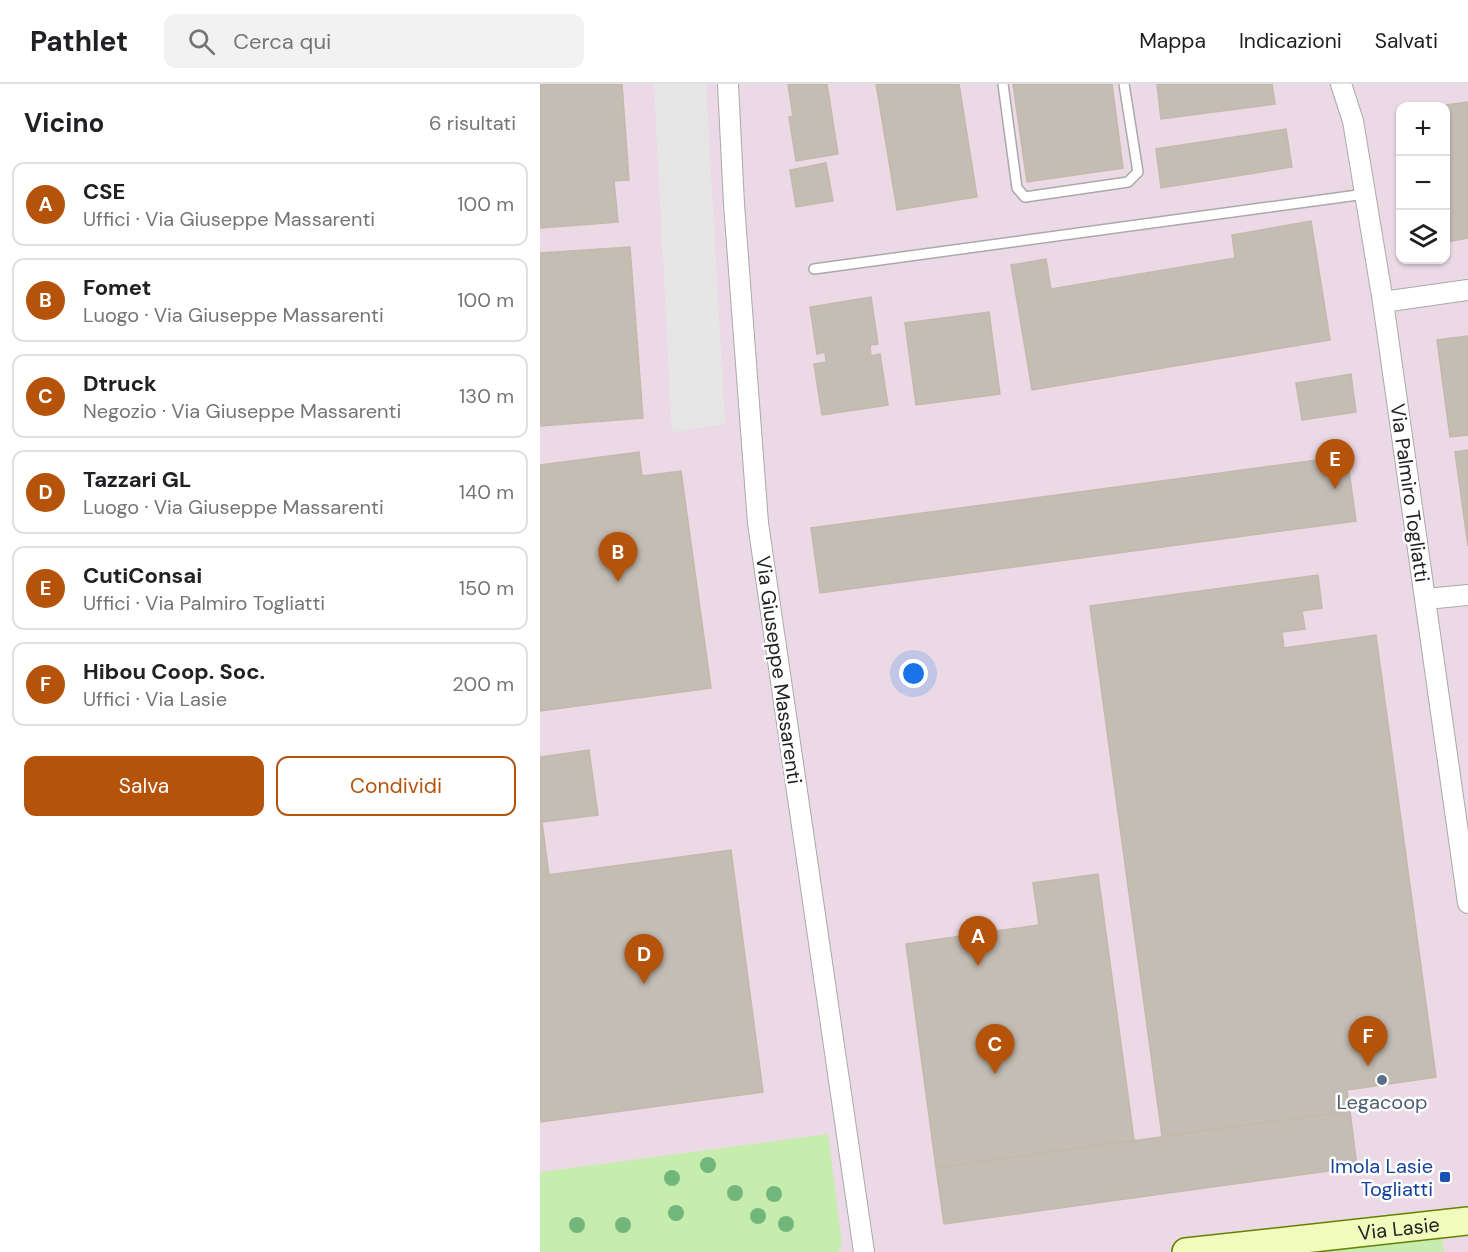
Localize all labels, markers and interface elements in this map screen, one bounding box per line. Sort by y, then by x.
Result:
search box [164,14,584,68]
text: Pathlet [30,23,128,60]
icon: search [185,25,218,58]
text: Cerca qui [233,27,331,56]
text: Mappa [1139,27,1206,55]
text: Indicazioni [1239,27,1342,55]
text: Salvati [1375,27,1438,55]
map controls [1396,102,1450,264]
button: + [1396,102,1450,156]
text: Vicino [24,106,104,140]
text: 6 risultati [429,110,516,136]
button: − [1396,156,1450,210]
text: CSE [83,177,125,206]
text: A [38,191,53,217]
text: 100 m [457,191,514,217]
text: Uffici · Via Giuseppe Massarenti [83,206,375,232]
button: layers [1396,210,1450,264]
text: Fomet [83,273,151,302]
text: B [39,287,52,313]
text: 100 m [457,287,514,313]
text: Luogo · Via Giuseppe Massarenti [83,302,384,328]
text: Dtruck [83,369,157,398]
text: C [38,383,53,409]
text: 130 m [459,383,514,409]
text: Negozio · Via Giuseppe Massarenti [83,398,401,424]
street label: Via Palmiro Togliatti [1385,402,1435,584]
pin: E [1316,440,1354,489]
text: Tazzari GL [83,465,191,494]
text: D [38,479,53,505]
text: 140 m [459,479,514,505]
text: Luogo · Via Giuseppe Massarenti [83,494,384,520]
pin: B [598,532,638,582]
street label: Via Giuseppe Massarenti [750,554,808,786]
text: CutiConsai [83,561,202,590]
text: E [40,575,51,601]
text: 150 m [459,575,514,601]
text: Uffici · Via Palmiro Togliatti [83,590,325,616]
text: Hibou Coop. Soc. [83,657,265,686]
your location [899,659,928,688]
text: F [40,671,51,697]
text: 200 m [452,671,514,697]
text: Uffici · Via Lasie [83,686,227,712]
button: Salva [24,756,264,816]
button: Condividi [276,756,516,816]
pin: A [958,916,998,966]
pin: D [624,934,664,984]
pin: F [1348,1016,1388,1066]
pin: C [976,1024,1014,1074]
marker: Legacoop [1375,1073,1389,1087]
place label: Legacoop [1336,1089,1428,1115]
place label: Imola Lasie Togliatti [1330,1153,1433,1202]
marker: Imola Lasie Togliatti [1438,1170,1452,1184]
street label: Via Lasie [1356,1211,1441,1246]

